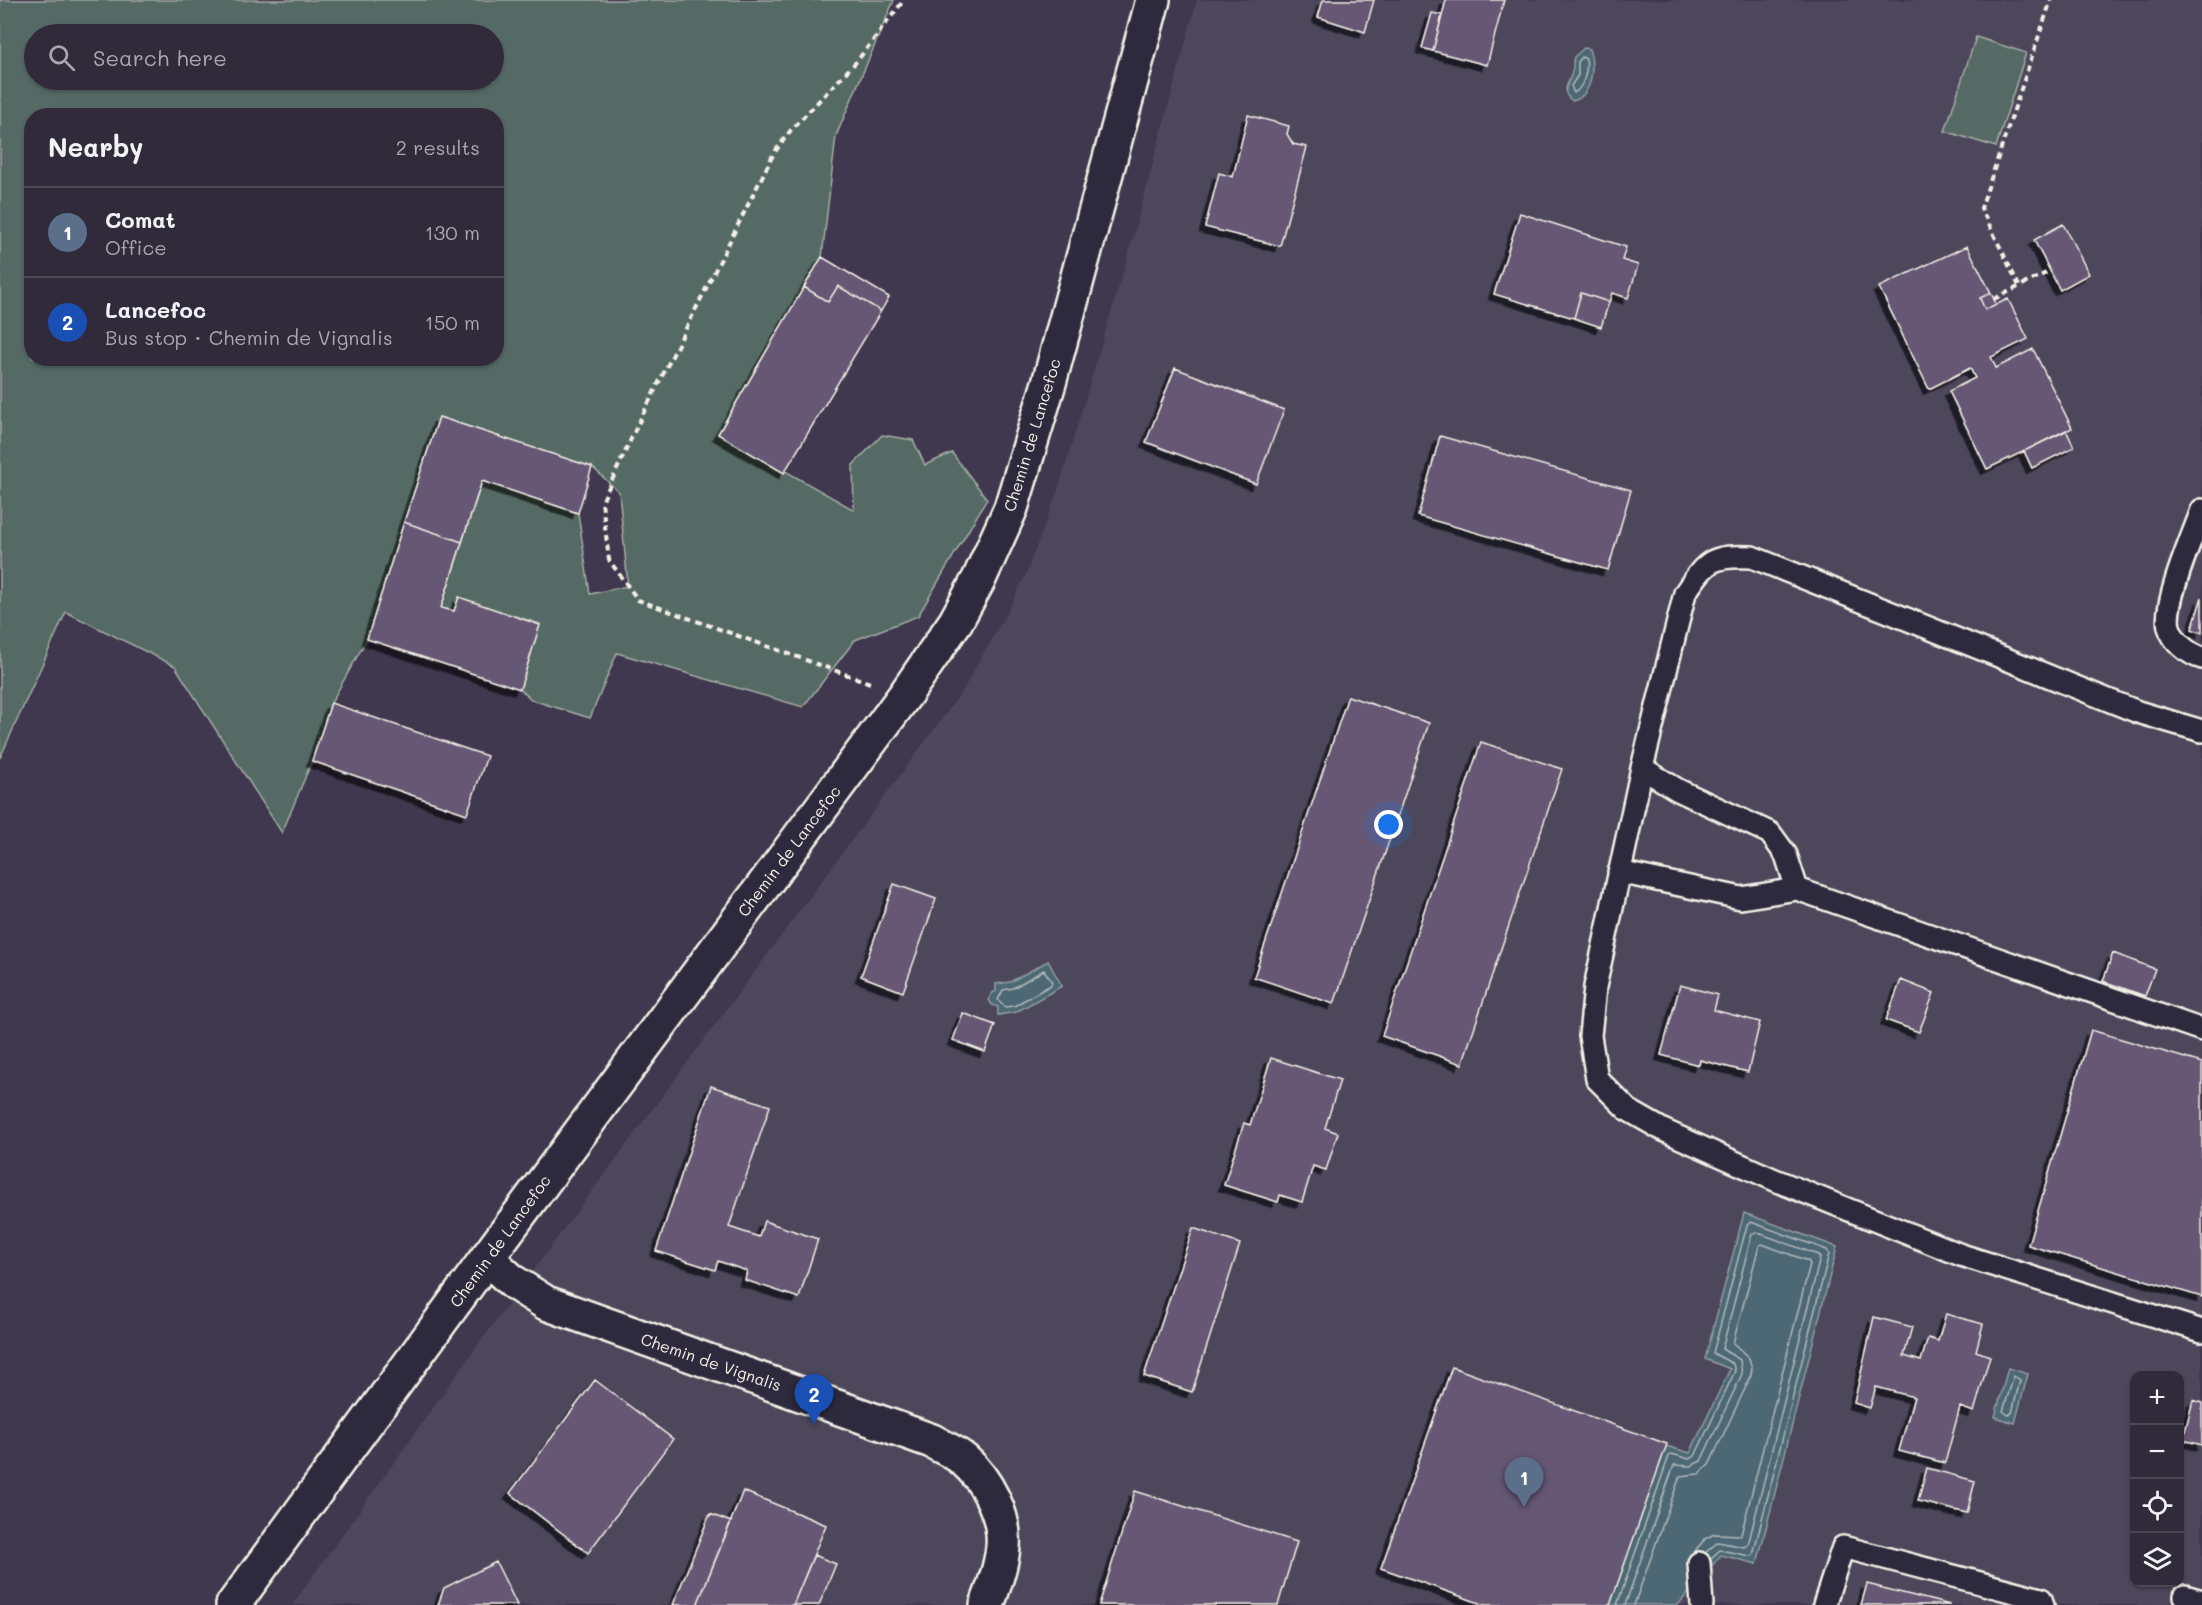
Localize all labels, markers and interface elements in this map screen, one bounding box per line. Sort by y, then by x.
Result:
search box [24,24,504,90]
icon: search [45,41,78,74]
text: Search here [93,43,227,72]
text: Nearby [48,130,143,164]
text: 2 results [396,134,480,160]
text: Comat [105,205,175,234]
text: 1 [63,219,72,245]
text: 130 m [425,219,480,245]
text: Office [105,234,167,260]
text: Lancefoc [105,295,206,324]
text: 2 [62,309,73,335]
text: 150 m [425,309,480,335]
text: Bus stop · Chemin de Vignalis [105,324,393,350]
street label: Chemin de Lancefoc [998,356,1065,514]
street label: Chemin de Lancefoc [732,781,845,920]
your location [1374,810,1403,839]
street label: Chemin de Lancefoc [444,1170,555,1311]
street label: Chemin de Vignalis [638,1328,784,1395]
map controls [2130,1371,2184,1587]
button: + [2130,1371,2184,1425]
pin: 2 [794,1374,834,1424]
button: − [2130,1425,2184,1479]
pin: 1 [1504,1458,1544,1507]
button: locate [2130,1479,2184,1533]
button: layers [2130,1533,2184,1587]

